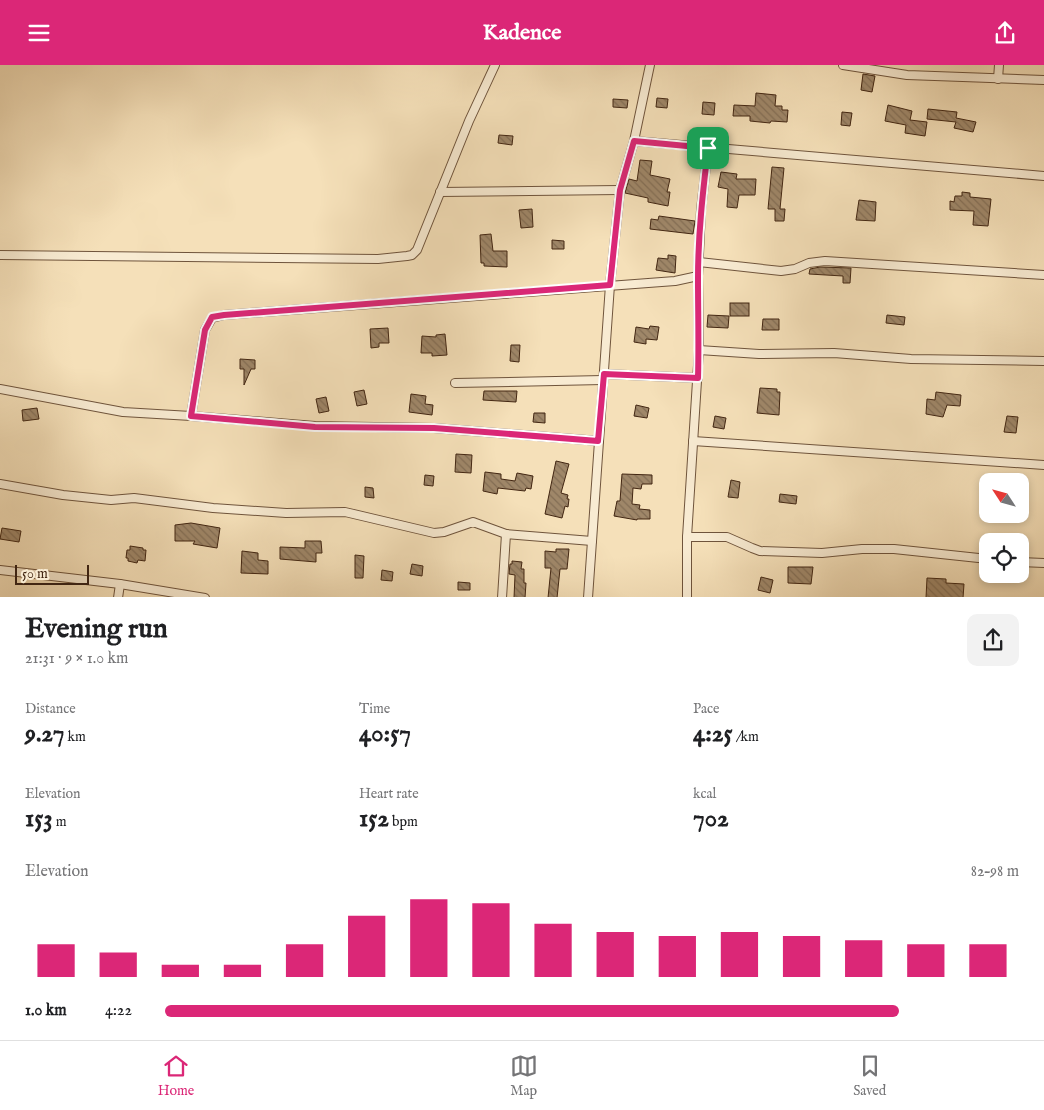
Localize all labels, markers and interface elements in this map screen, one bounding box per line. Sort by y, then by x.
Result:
icon: menu [25,19,53,47]
text: Kadence [483,19,561,47]
icon: share [991,19,1019,47]
pin [687,127,729,169]
icon: arrive [694,134,722,162]
north arrow [979,473,1029,523]
map controls [979,473,1029,583]
button: locate [979,533,1029,583]
scale bar [15,563,89,586]
text: 50 m [22,565,48,583]
text: Evening run [25,612,168,647]
button: share [967,614,1019,666]
text: 21:31 · 9 × 1.0 km [25,649,128,669]
text: Distance [25,700,76,718]
text: Time [359,700,390,718]
text: Pace [693,700,720,718]
text: 9.27 [25,718,64,750]
text: 40:57 [359,718,411,750]
text: 4:25 [693,718,733,750]
text: km [64,728,86,746]
text: /km [733,728,759,746]
text: Elevation [25,785,81,803]
text: Heart rate [359,785,419,803]
text: kcal [693,785,716,803]
text: 153 [25,803,53,835]
text: 152 [359,803,389,835]
text: 702 [693,803,729,835]
text: m [53,813,67,831]
text: bpm [389,813,418,831]
text: Elevation [25,862,88,882]
text: 82–98 m [971,862,1019,882]
text: 1.0 km [25,1001,67,1021]
text: 4:22 [105,1001,132,1021]
tab: Home [158,1052,194,1100]
tab: Map [510,1052,538,1100]
tab: Saved [853,1052,886,1100]

